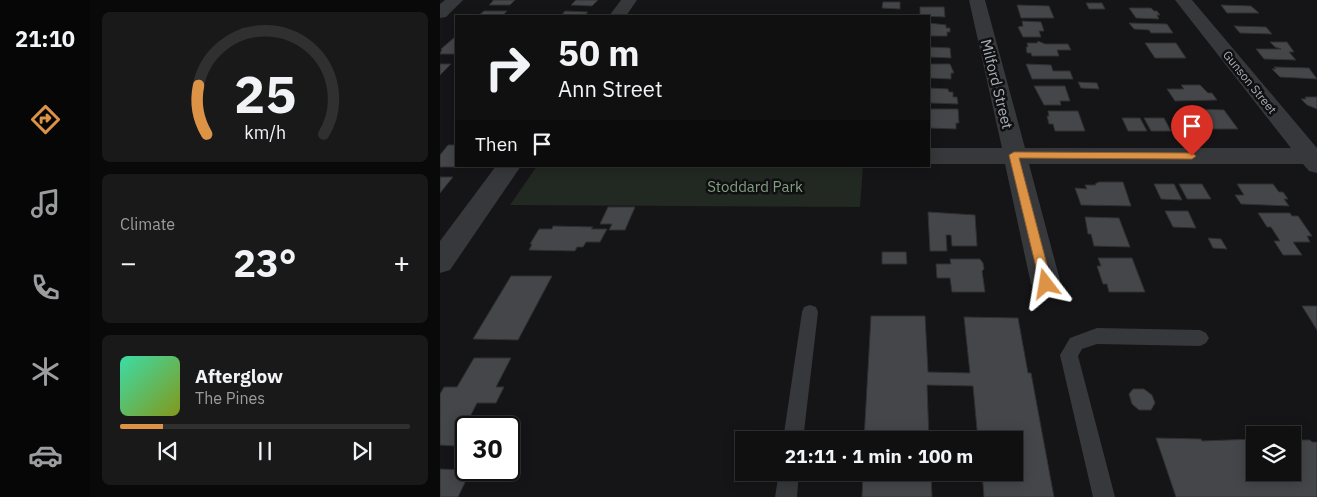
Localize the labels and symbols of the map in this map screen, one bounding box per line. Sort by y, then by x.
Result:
street label: Milford Street [977,37,1017,131]
street label: Gunson Street [1220,47,1280,117]
pin [1171,105,1213,156]
park label: Stoddard Park [707,177,803,196]
position arrow [1019,257,1071,309]
speed limit sign: 30 [455,416,520,481]

